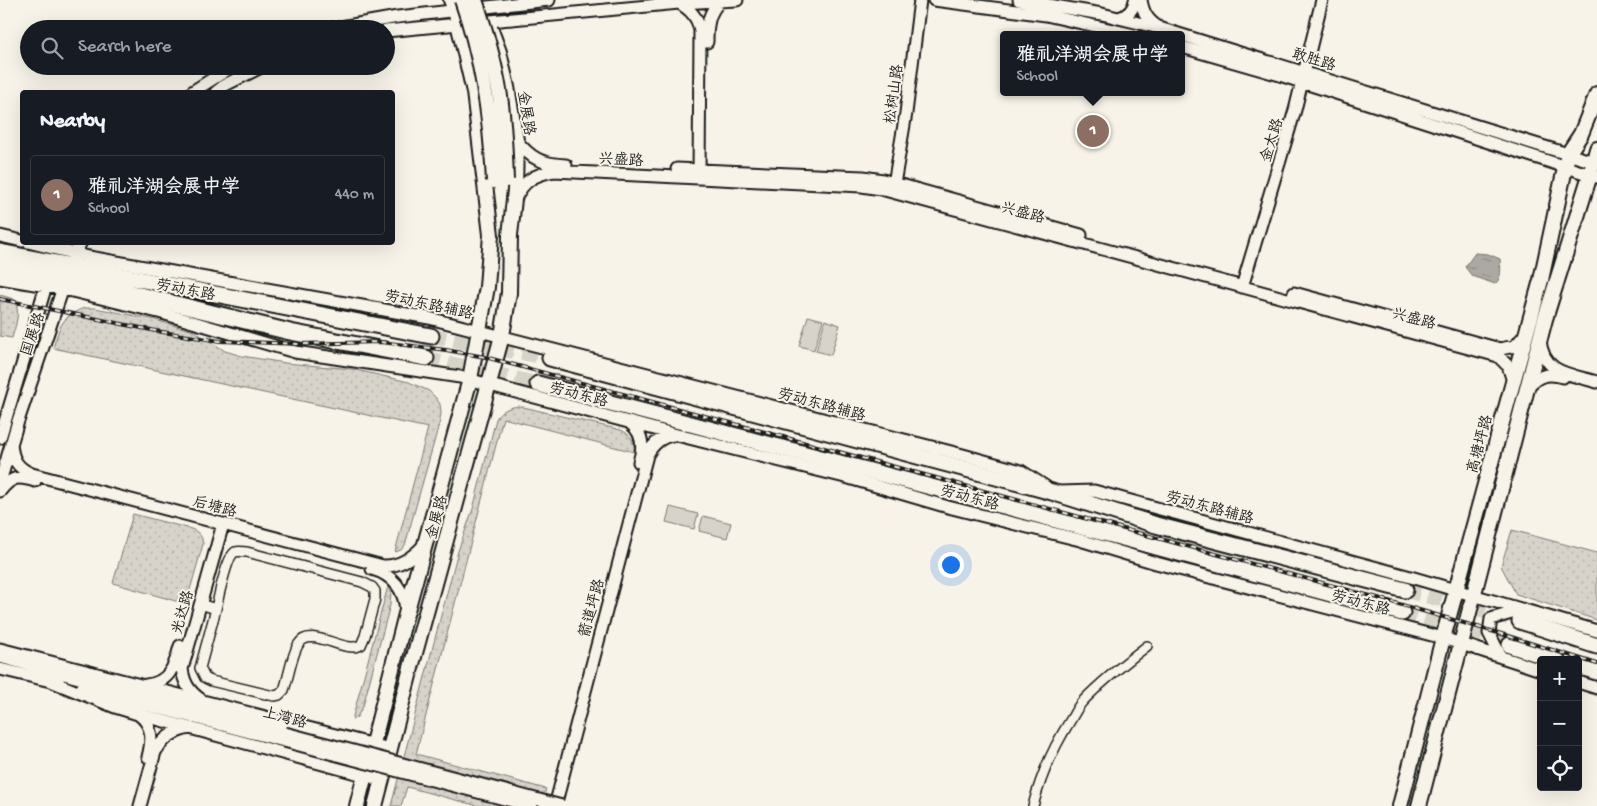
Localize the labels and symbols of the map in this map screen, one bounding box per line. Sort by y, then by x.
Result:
street label: 敢胜路 [1289,46,1338,76]
street label: 松树山路 [882,63,908,125]
street label: 金展路 [513,90,537,137]
pin: 1 [1077,112,1109,150]
street label: 金太路 [1258,116,1288,165]
street label: 兴盛路 [598,151,644,171]
street label: 兴盛路 [998,199,1047,228]
street label: 劳动东路 [154,276,217,306]
street label: 劳动东路辅路 [383,288,474,324]
street label: 兴盛路 [1389,305,1438,334]
street label: 国展路 [18,310,50,359]
street label: 劳动东路 [547,380,610,412]
street label: 劳动东路辅路 [776,386,867,426]
street label: 高塘坪路 [1464,413,1497,476]
street label: 劳动东路 [938,482,1001,515]
street label: 劳动东路辅路 [1164,489,1255,529]
street label: 后塘路 [190,493,239,522]
street label: 金展路 [423,493,452,542]
your location [938,552,964,578]
street label: 箭道坪路 [576,577,609,640]
street label: 劳动东路 [1329,587,1392,620]
street label: 光达路 [169,588,199,637]
street label: 上湾路 [260,704,309,733]

